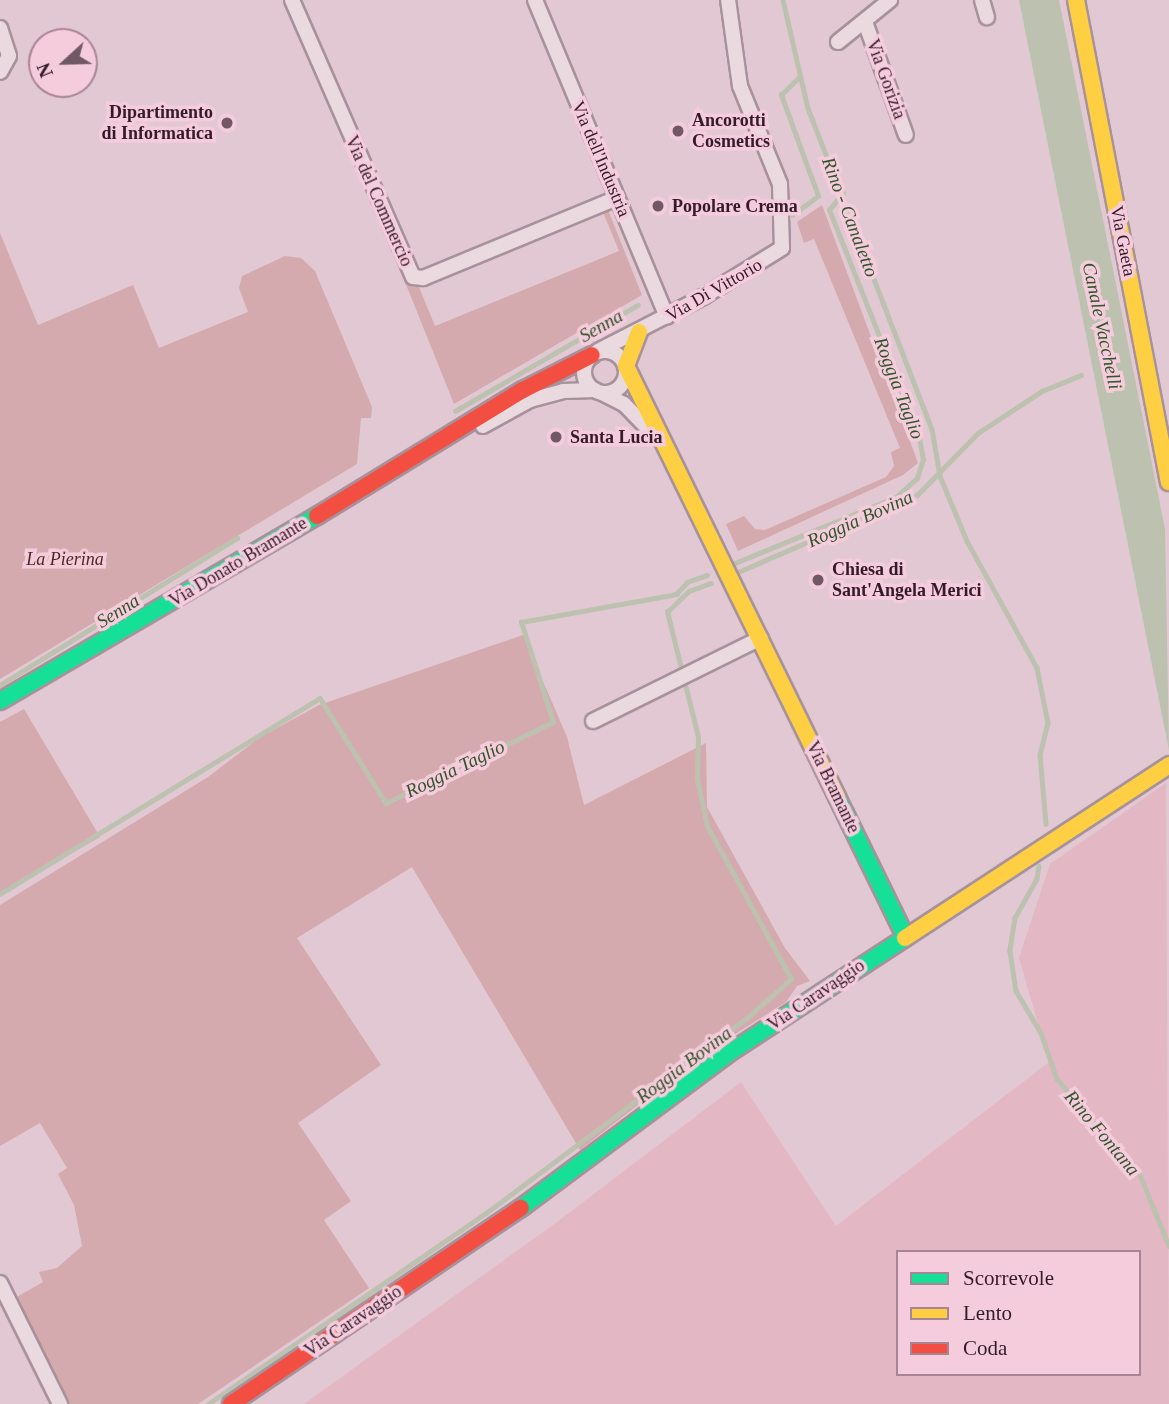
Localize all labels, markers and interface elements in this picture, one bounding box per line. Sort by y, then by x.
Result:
north arrow [28,28,98,98]
street label: Via Gorizia [862,36,910,122]
text: N [33,60,57,81]
street label: Via dell'Industria [567,98,635,220]
place label: Dipartimento di Informatica [102,102,213,144]
place label: Ancorotti Cosmetics [692,110,770,152]
marker: Dipartimento di Informatica [219,115,235,131]
marker: Ancorotti Cosmetics [670,123,686,139]
street label: Via del Commercio [340,132,418,270]
water label: Rino - Canaletto [817,154,883,280]
place label: Popolare Crema [672,195,798,217]
marker: Popolare Crema [650,198,666,214]
street label: Via Gaeta [1106,204,1140,278]
street label: Via Di Vittorio [662,254,766,326]
water label: Canale Vacchelli [1077,260,1127,392]
water label: Senna [575,305,627,347]
water label: Roggia Taglio [869,334,929,442]
place label: Santa Lucia [570,426,663,448]
marker: Santa Lucia [548,429,564,445]
water label: Roggia Bovina [804,486,916,552]
street label: Via Donato Bramante [165,512,311,612]
park label: La Pierina [26,548,104,570]
place label: Chiesa di Sant'Angela Merici [832,559,981,602]
marker: Chiesa di Sant'Angela Merici [810,572,826,588]
water label: Senna [92,589,144,633]
water label: Roggia Taglio [402,735,508,803]
street label: Via Bramante [802,738,864,836]
street label: Via Caravaggio [763,955,869,1035]
water label: Roggia Bovina [632,1022,736,1108]
water label: Rino Fontana [1060,1085,1144,1181]
legend [896,1250,1141,1376]
text: Scorrevole [963,1266,1054,1290]
street label: Via Caravaggio [300,1281,406,1361]
text: Lento [963,1301,1012,1325]
text: Coda [963,1336,1007,1360]

